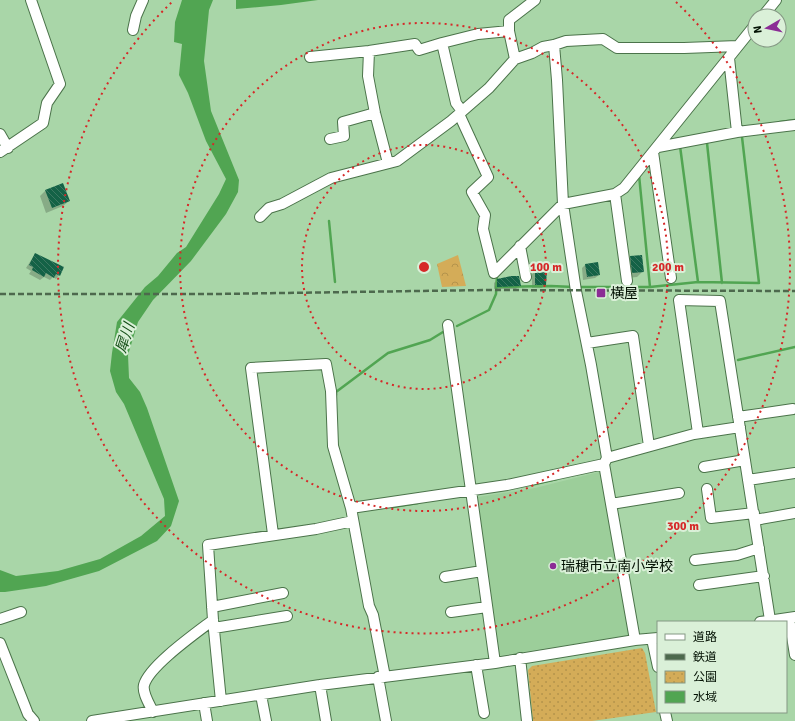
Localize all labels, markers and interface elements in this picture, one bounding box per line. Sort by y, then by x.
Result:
north arrow [747,8,787,48]
text: N [751,25,765,34]
centre of rings [417,260,431,274]
text: 100 m [530,260,562,275]
text: 200 m [652,260,684,275]
place label: 横屋 [610,285,638,302]
marker: 横屋 [595,287,607,299]
water label: 犀川 [112,319,139,355]
text: 300 m [667,519,699,534]
place label: 瑞穂市立南小学校 [561,558,673,575]
marker: 瑞穂市立南小学校 [548,561,558,571]
legend [657,621,787,713]
text: 道路 [693,630,717,645]
text: 鉄道 [693,650,717,665]
text: 公園 [693,670,717,685]
text: 水域 [693,690,717,705]

